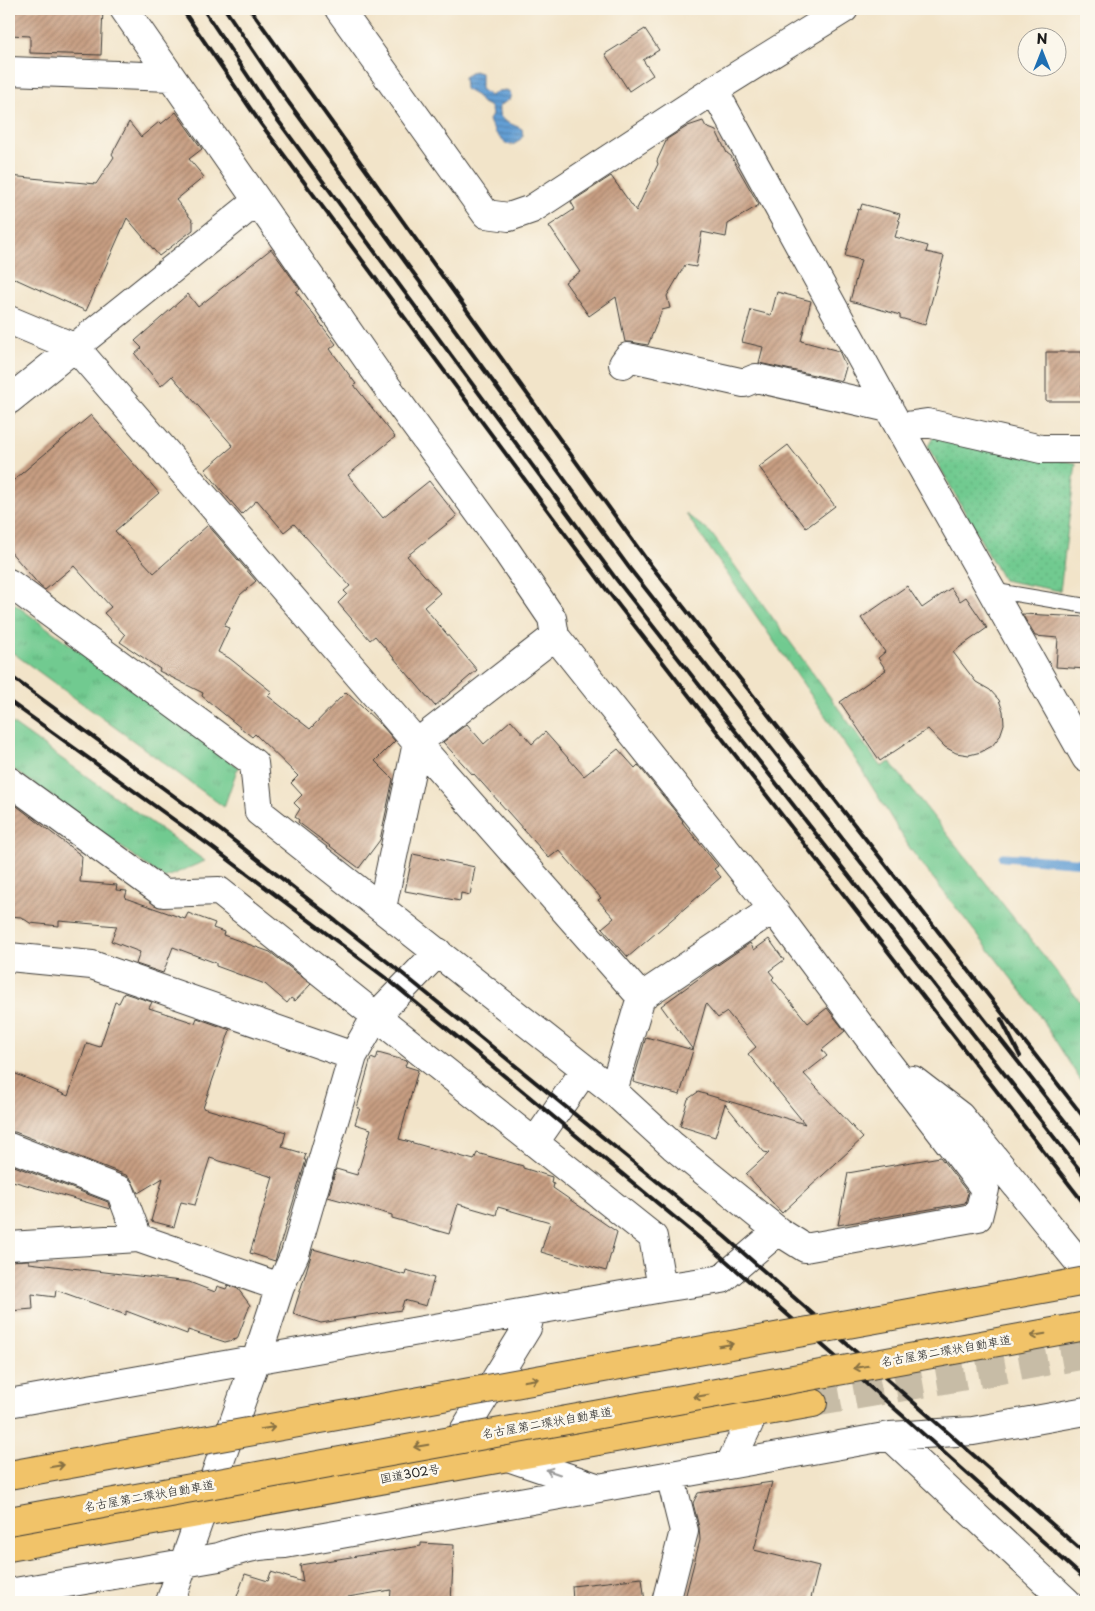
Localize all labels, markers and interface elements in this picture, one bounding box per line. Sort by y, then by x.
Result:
north arrow [1018,28,1068,78]
text: N [1036,28,1048,49]
street label: 名古屋第二環状自動車道 [879,1330,1012,1370]
one-way arrow [1031,1330,1047,1340]
one-way arrow [718,1340,734,1350]
one-way arrow [854,1362,870,1372]
one-way arrow [523,1375,539,1385]
one-way arrow [694,1391,710,1401]
street label: 名古屋第二環状自動車道 [480,1402,613,1442]
one-way arrow [260,1422,276,1432]
one-way arrow [413,1442,429,1452]
street label: 国道302号 [378,1459,441,1487]
one-way arrow [48,1461,64,1471]
one-way arrow [545,1467,561,1476]
street label: 名古屋第二環状自動車道 [82,1475,215,1515]

